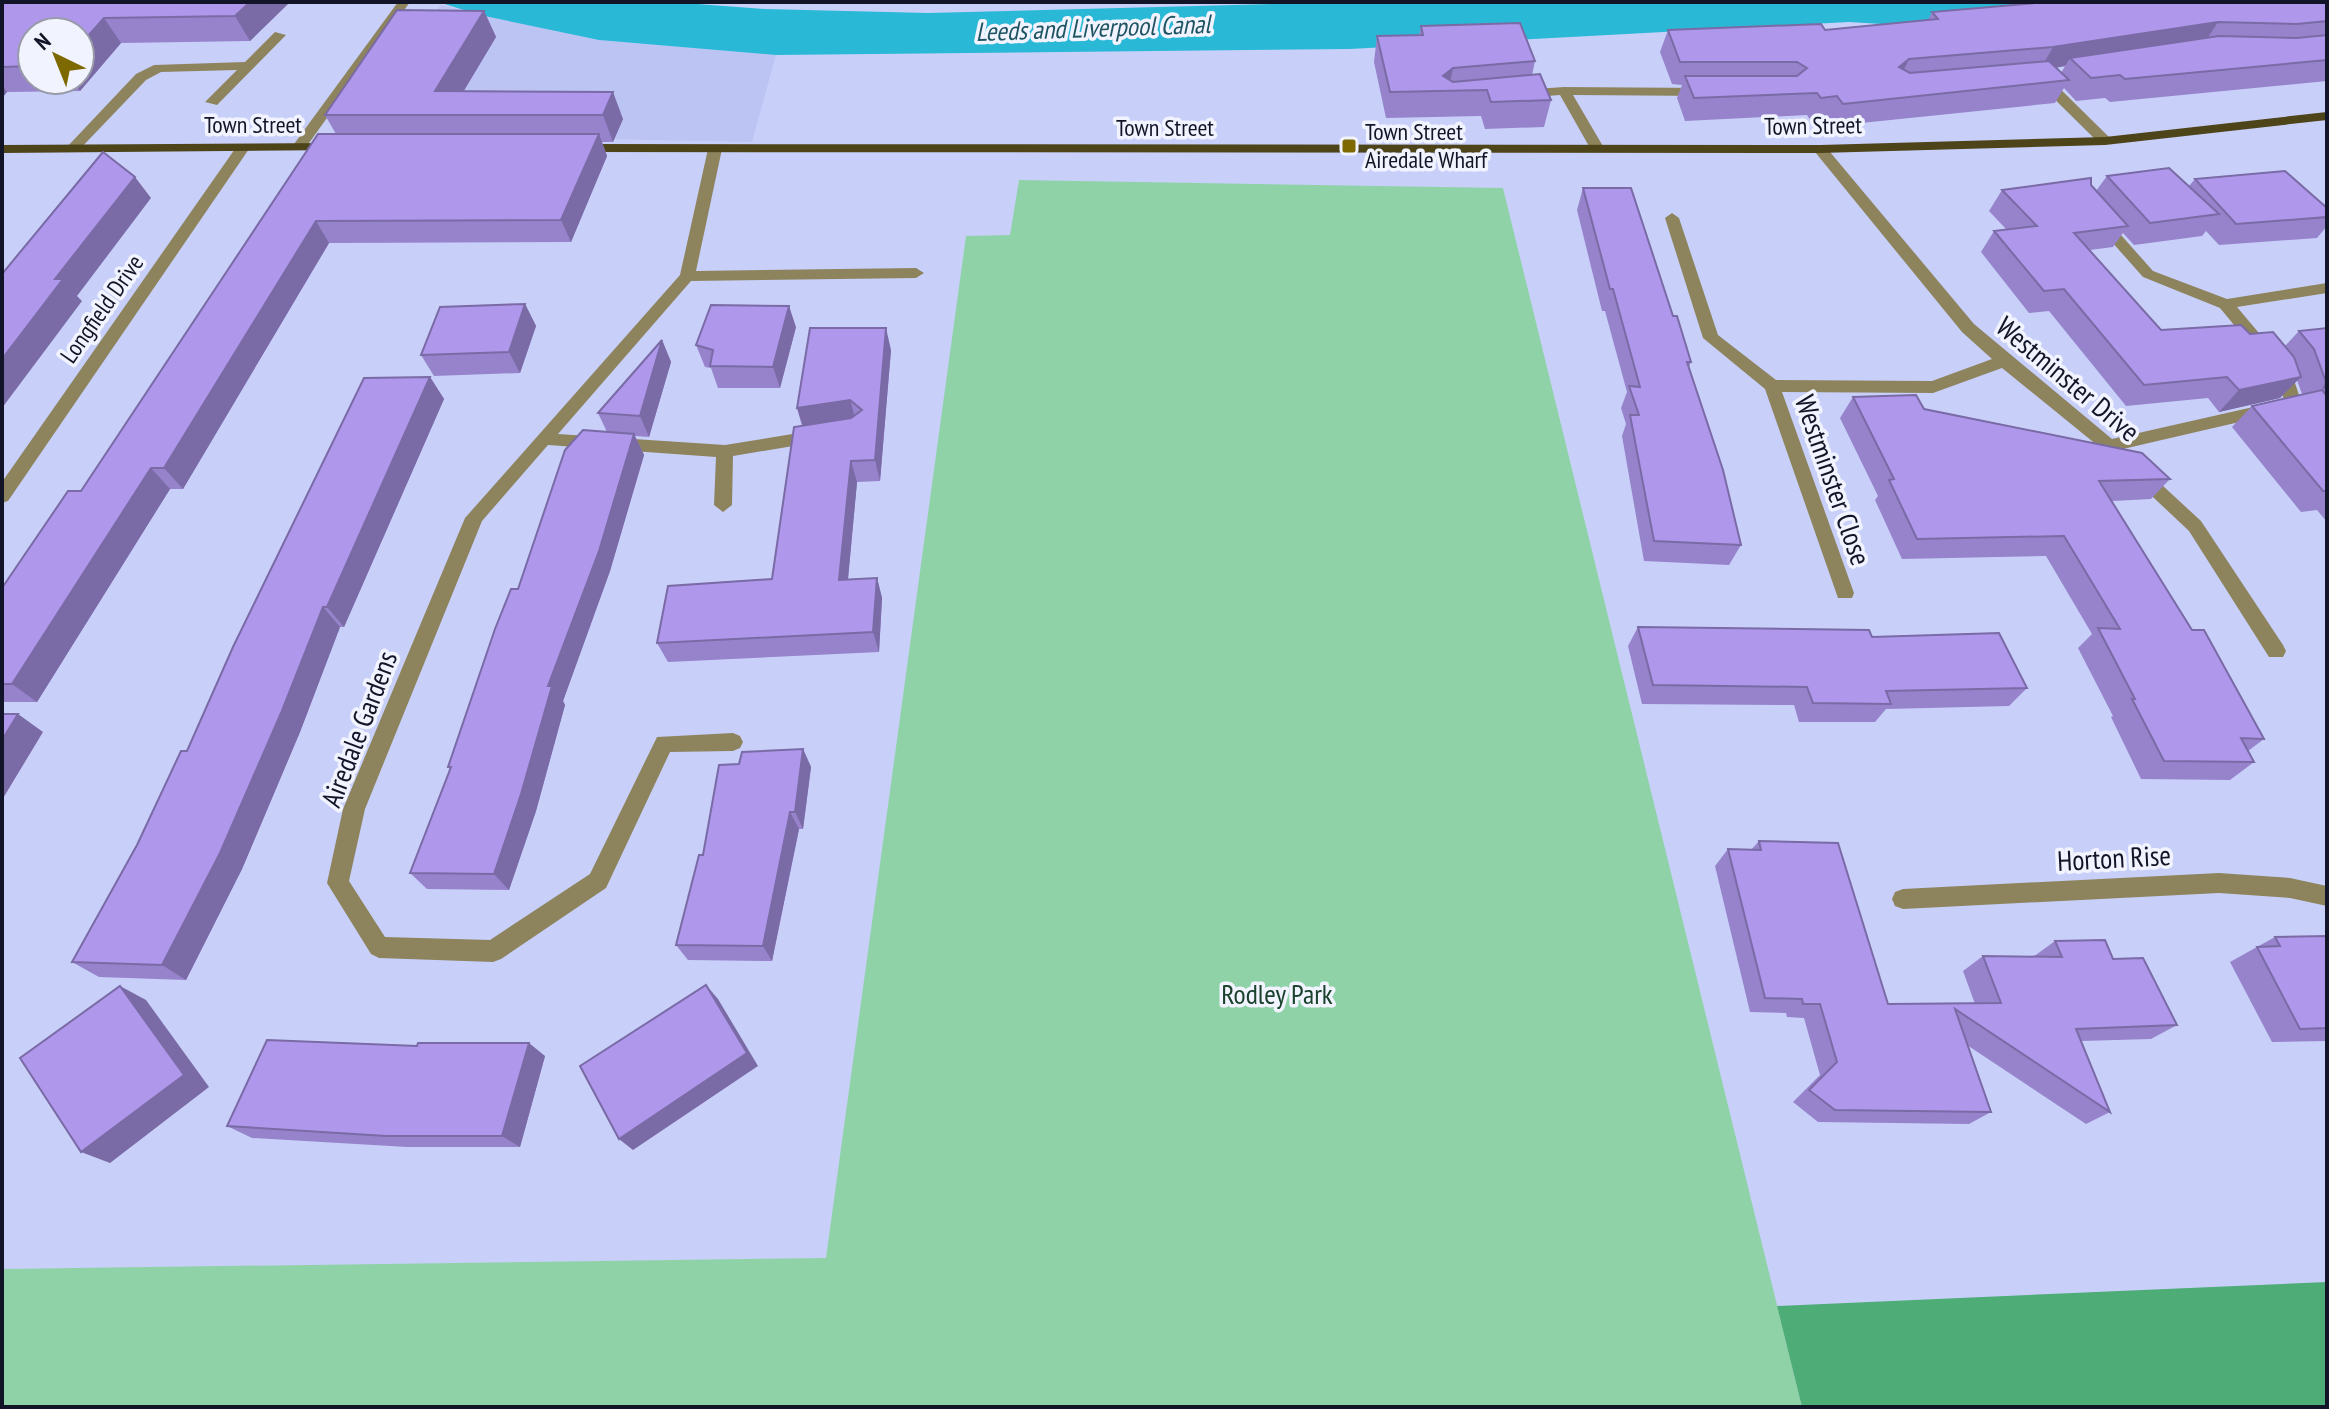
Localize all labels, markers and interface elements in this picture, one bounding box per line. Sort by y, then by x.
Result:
water label: Leeds and Liverpool Canal [975,7,1214,48]
north arrow [16,16,96,96]
text: N [28,27,56,56]
street label: Town Street [204,109,302,140]
street label: Town Street [1764,109,1863,142]
street label: Town Street [1116,112,1214,143]
place label: Town Street Airedale Wharf [1365,116,1488,175]
marker: Town Street Airedale Wharf [1340,137,1358,155]
street label: Longfield Drive [53,249,150,369]
street label: Westminster Drive [1989,308,2148,449]
street label: Westminster Close [1787,390,1880,570]
street label: Airedale Gardens [312,646,405,812]
street label: Horton Rise [2056,836,2172,879]
park label: Rodley Park [1221,975,1333,1012]

